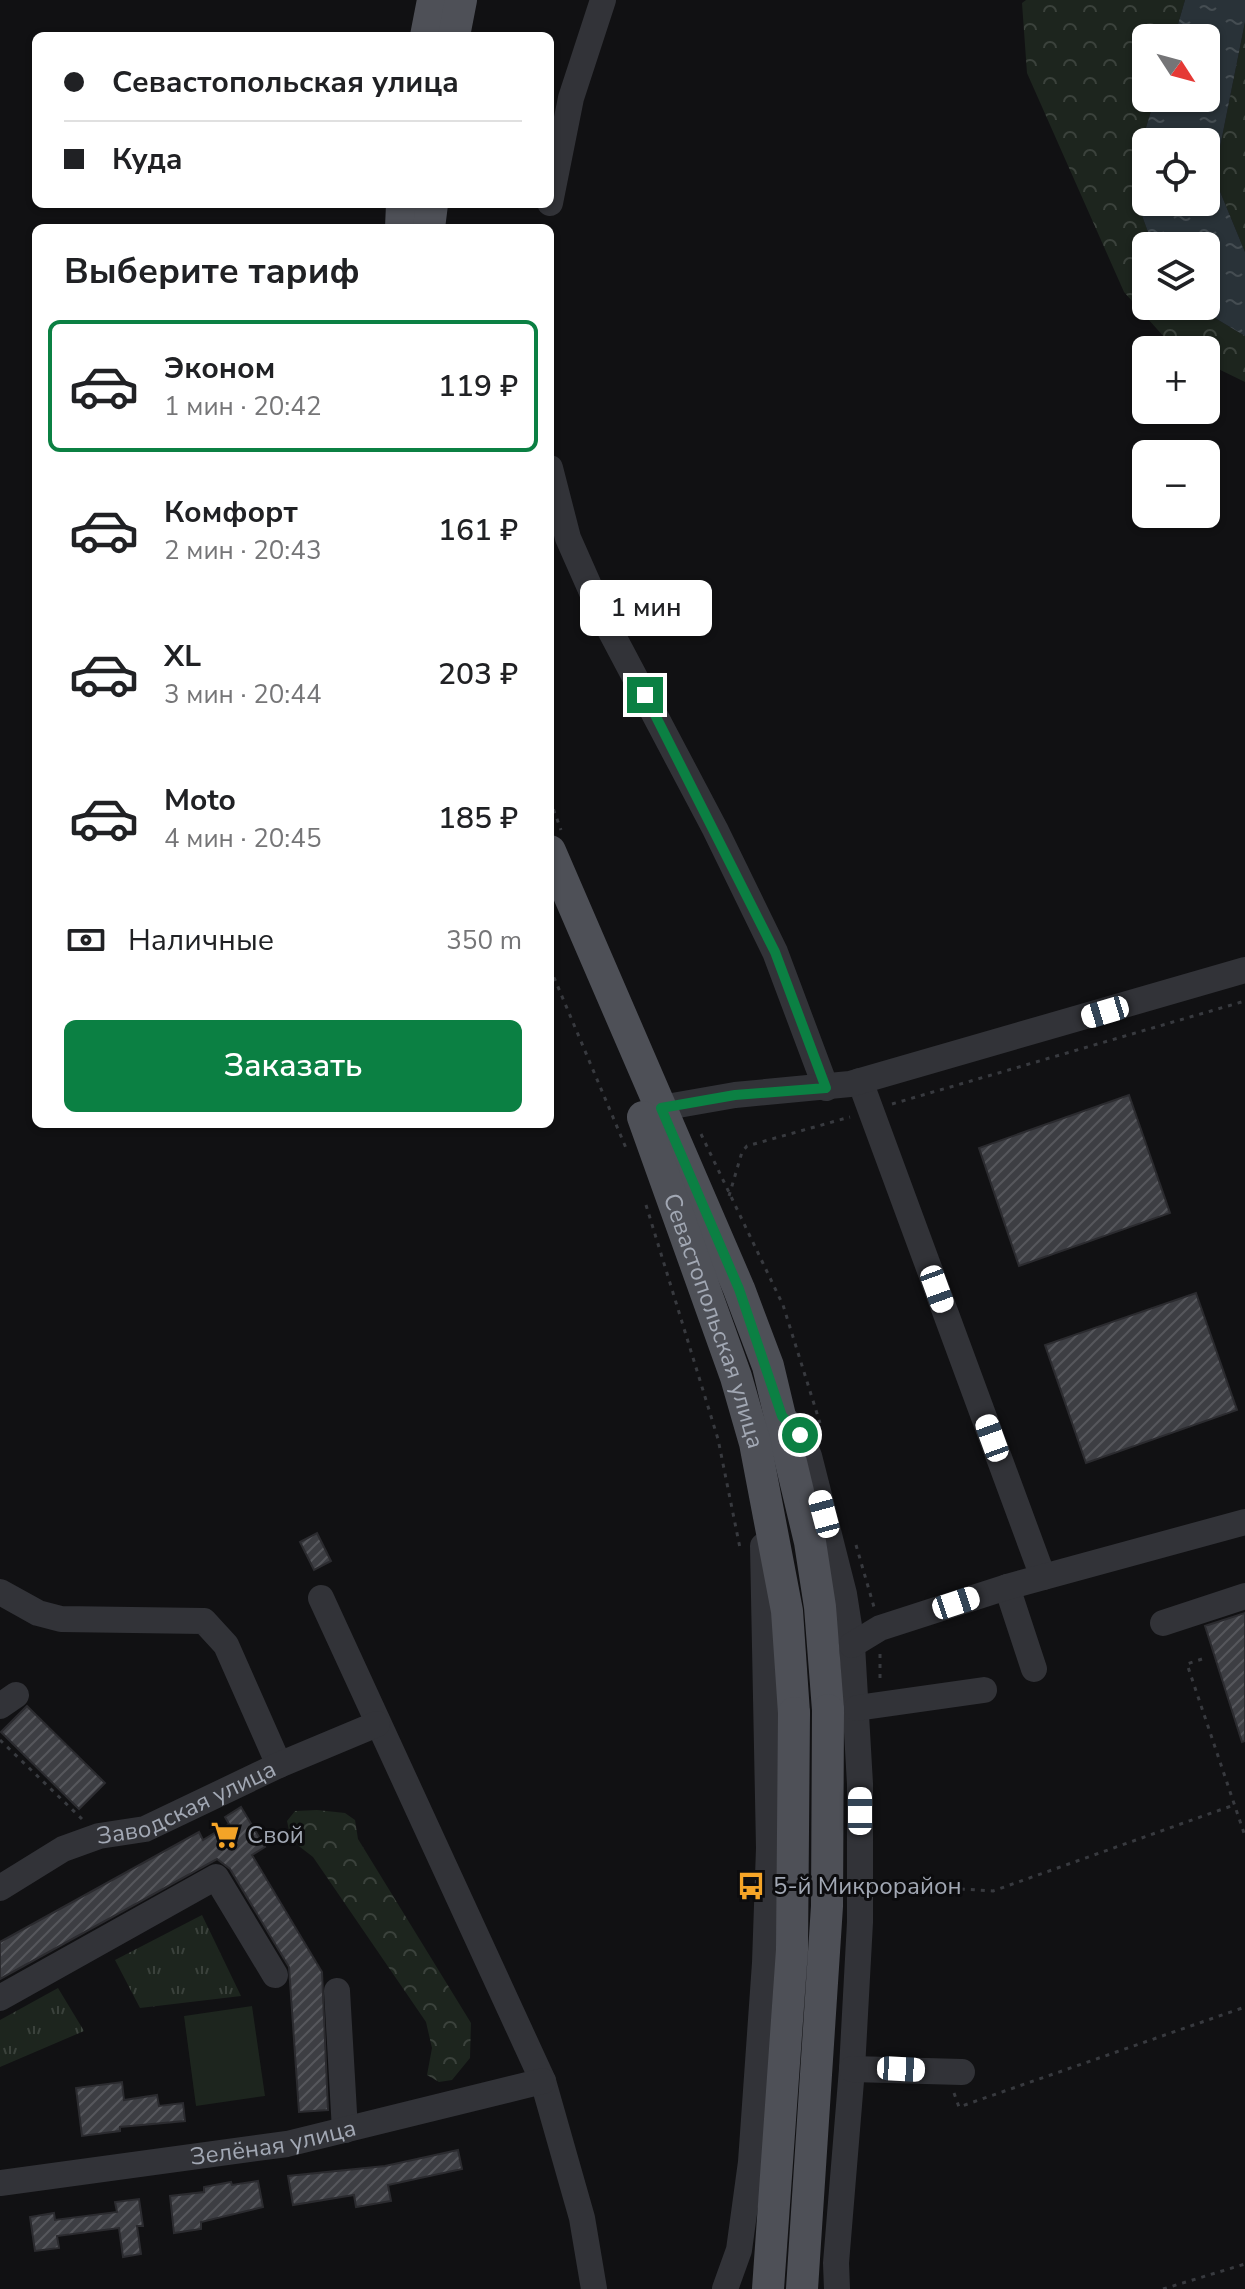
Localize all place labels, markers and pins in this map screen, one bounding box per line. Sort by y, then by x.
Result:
place label: Свой [247,1819,304,1851]
supermarket icon: Свой [210,1820,240,1850]
place label: 5-й Микрорайон [773,1870,962,1902]
bus stop icon: 5-й Микрорайон [736,1871,766,1901]

